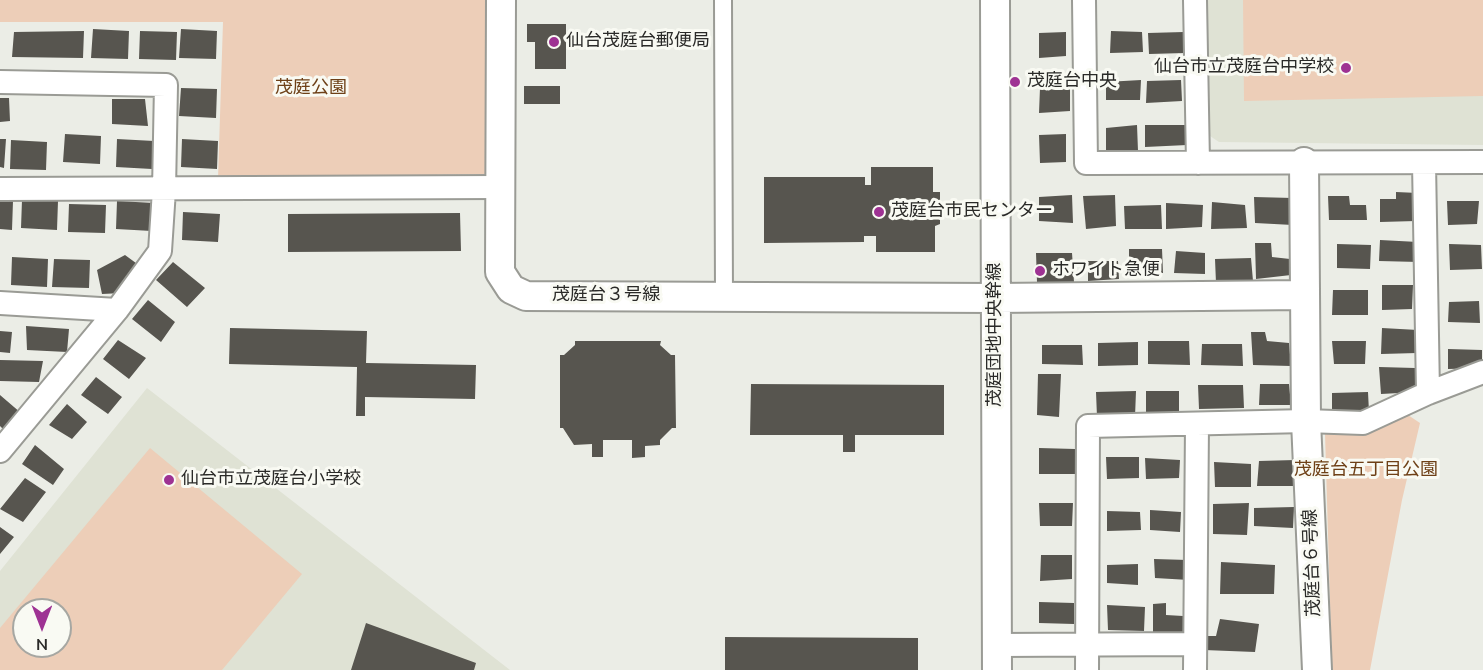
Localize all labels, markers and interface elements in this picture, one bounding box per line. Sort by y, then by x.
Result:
place label: 仙台茂庭台郵便局 [566,31,710,53]
marker: 仙台茂庭台郵便局 [547,35,561,49]
place label: 仙台市立茂庭台中学校 [1154,57,1334,79]
marker: 仙台市立茂庭台中学校 [1339,61,1353,75]
place label: 茂庭台中央 [1027,71,1117,93]
marker: 茂庭台中央 [1008,75,1022,89]
park label: 茂庭公園 [275,78,347,100]
place label: 茂庭台市民センター [891,201,1053,223]
marker: 茂庭台市民センター [872,205,886,219]
place label: ホワイト急便 [1052,260,1160,282]
street label: 茂庭団地中央幹線 [985,263,1007,407]
marker: ホワイト急便 [1033,264,1047,278]
street label: 茂庭台３号線 [552,285,660,307]
park label: 茂庭台五丁目公園 [1294,460,1438,482]
place label: 仙台市立茂庭台小学校 [181,469,361,491]
marker: 仙台市立茂庭台小学校 [162,473,176,487]
street label: 茂庭台６号線 [1300,509,1326,617]
north arrow [12,598,72,658]
text: N [36,633,48,655]

